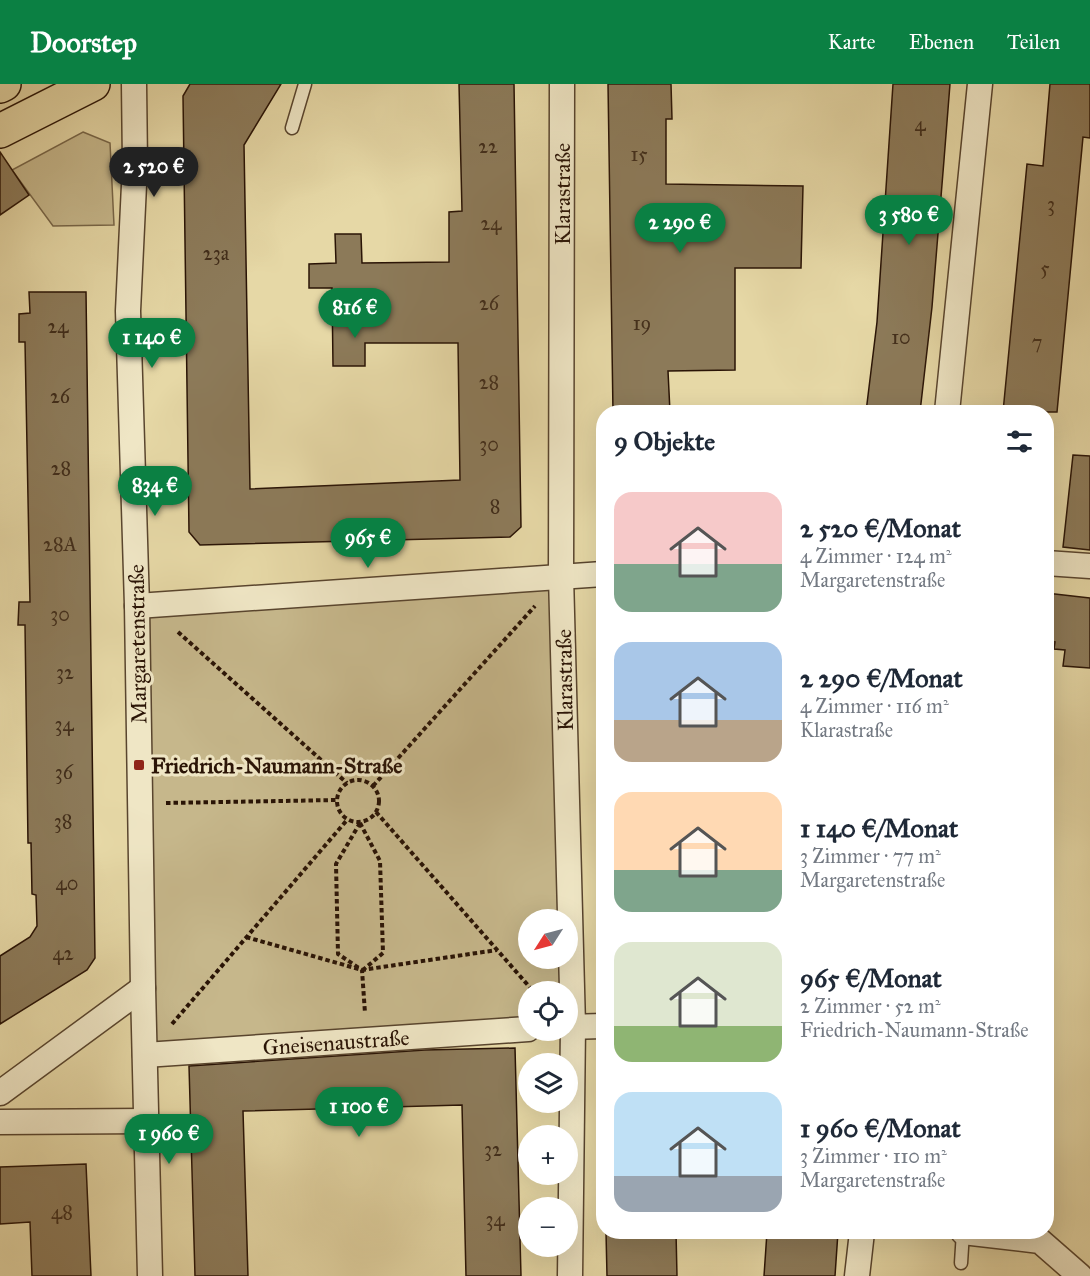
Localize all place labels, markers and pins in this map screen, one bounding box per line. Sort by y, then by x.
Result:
pin: 2 520 € [99,147,209,198]
pin: 3 580 € [854,195,964,246]
pin: 2 290 € [625,203,735,254]
pin: 816 € [313,288,397,339]
pin: 1 140 € [97,318,207,369]
pin: 834 € [113,466,197,517]
pin: 965 € [326,518,410,569]
place label: Friedrich-Naumann-Straße [151,752,402,779]
marker: Friedrich-Naumann-Straße [132,758,146,772]
pin: 1 100 € [304,1087,414,1138]
pin: 1 960 € [114,1114,224,1165]

